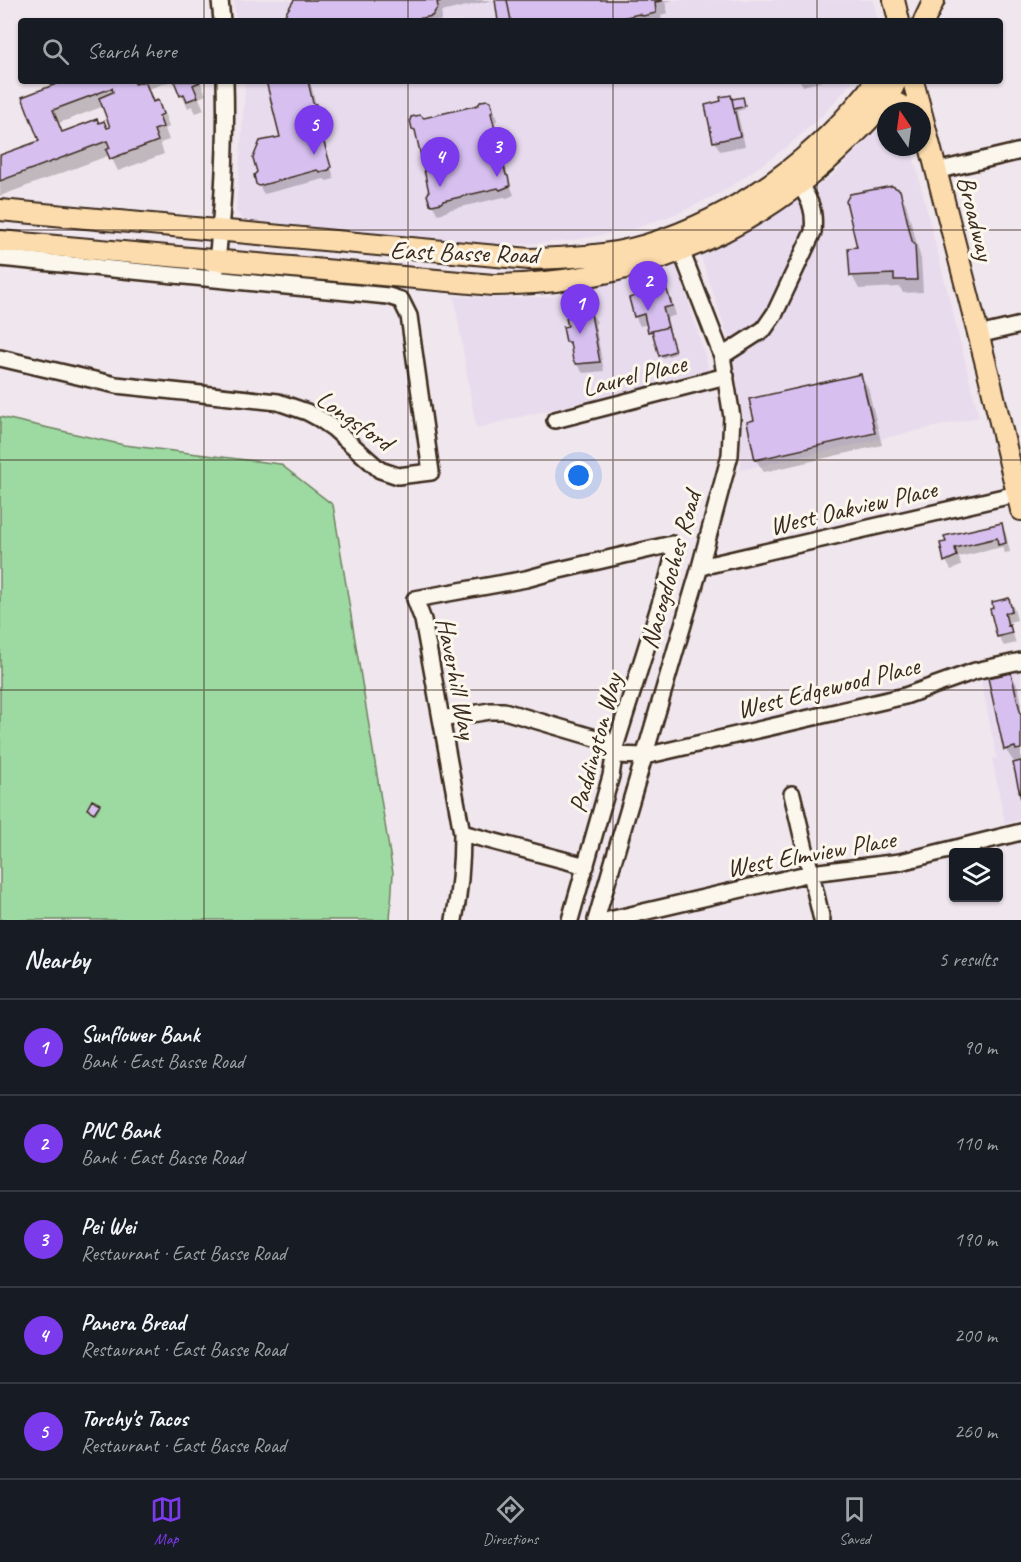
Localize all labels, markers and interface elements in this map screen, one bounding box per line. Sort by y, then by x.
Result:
search box [18,18,1003,84]
icon: search [39,35,72,68]
text: Search here [87,37,177,65]
north arrow [877,102,931,156]
pin: 5 [294,106,334,155]
pin: 3 [478,128,516,177]
pin: 4 [420,138,460,187]
street label: Broadway [949,173,1002,266]
street label: East Basse Road [389,233,542,272]
pin: 2 [628,262,668,311]
pin: 1 [560,284,600,334]
street label: Laurel Place [579,346,691,404]
street label: Longsford [310,382,403,461]
your location [564,461,593,490]
street label: West Oakview Place [766,472,941,543]
street label: Nacogdoches Road [632,484,710,653]
street label: Haverhill Way [429,615,485,744]
street label: West Edgewood Place [733,649,924,726]
street label: Paddington Way [561,668,630,816]
street label: West Elmview Place [724,822,900,885]
map controls [949,848,1003,902]
button: layers [949,848,1003,902]
text: Nearby [24,943,89,976]
text: 5 results [938,947,997,972]
text: Sunflower Bank [81,1021,199,1049]
text: 1 [39,1035,48,1060]
text: 90 m [963,1035,997,1060]
text: Bank · East Basse Road [81,1049,244,1074]
text: PNC Bank [81,1117,160,1145]
text: 2 [39,1131,48,1156]
text: 110 m [954,1131,997,1156]
text: Bank · East Basse Road [81,1145,244,1170]
text: Pei Wei [81,1213,135,1241]
text: 3 [39,1227,48,1252]
text: 190 m [954,1227,997,1252]
text: Restaurant · East Basse Road [81,1241,286,1266]
text: Panera Bread [81,1309,185,1337]
text: 4 [39,1323,48,1348]
text: 200 m [954,1323,997,1348]
text: Restaurant · East Basse Road [81,1337,286,1362]
text: Torchy's Tacos [81,1405,188,1433]
text: 5 [39,1419,48,1444]
text: 260 m [954,1419,997,1444]
text: Restaurant · East Basse Road [81,1433,286,1458]
tab: Map [150,1493,183,1549]
tab: Directions [483,1493,538,1549]
tab: Saved [838,1493,871,1549]

